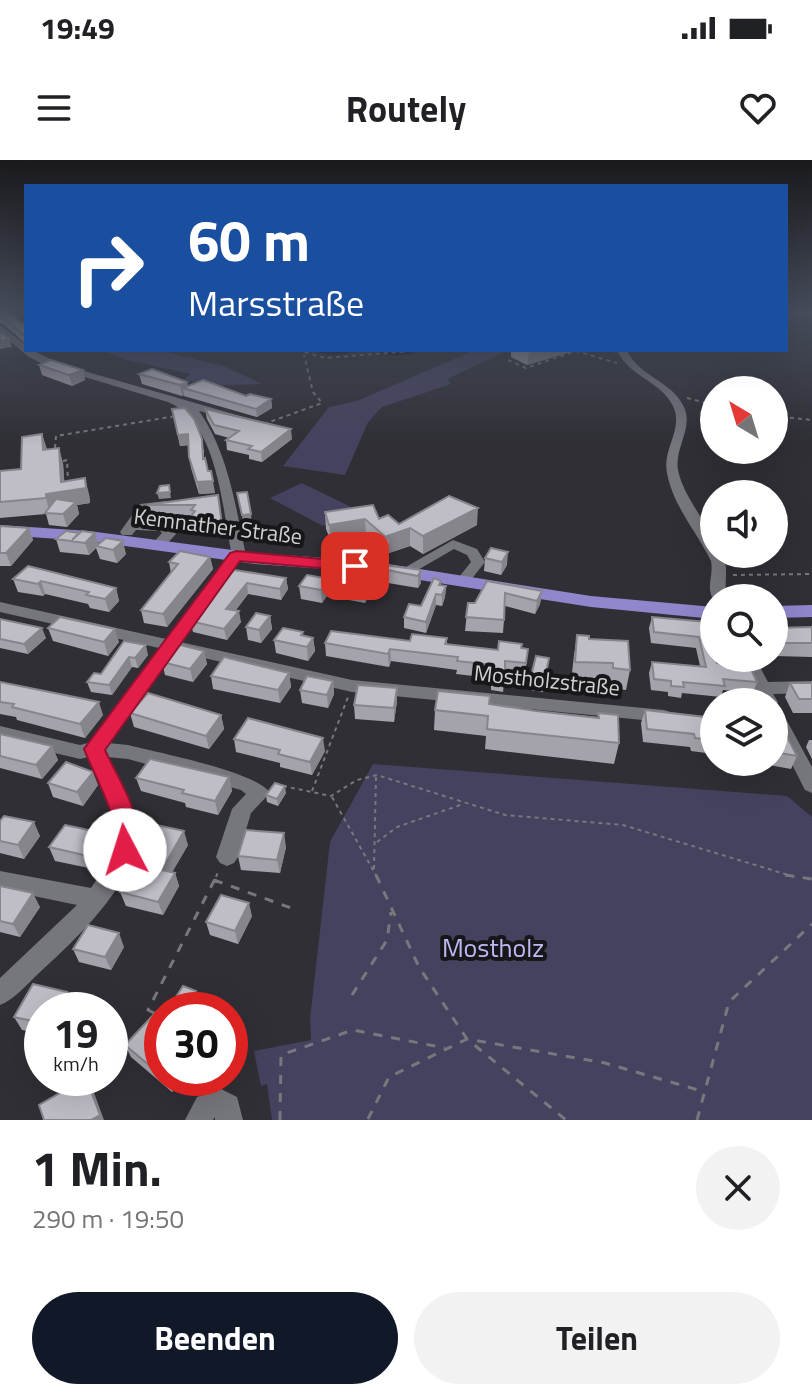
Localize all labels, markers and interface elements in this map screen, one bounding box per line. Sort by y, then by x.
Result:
text: 19:49 [40,5,115,51]
text: Routely [346,81,466,136]
icon: menu [32,86,76,130]
icon: heart [736,86,780,130]
text: 60 m [188,198,310,283]
icon: right [56,216,160,320]
text: Marsstraße [188,275,364,330]
north arrow [700,376,788,464]
map controls [700,376,788,776]
button: sound [700,480,788,568]
street label: Kemnather Straße [132,499,304,553]
pin [321,532,389,600]
icon: arrive [333,544,377,588]
button: search [700,584,788,672]
street label: Mostholzstraße [472,655,622,705]
button: layers [700,688,788,776]
position arrow [83,808,167,892]
park label: Mostholz [442,928,544,967]
speed limit sign: 30 [144,992,248,1096]
text: 19 [54,1003,98,1064]
text: km/h [53,1048,99,1079]
text: 1 Min. [32,1132,162,1205]
button: close [696,1146,780,1230]
text: 290 m · 19:50 [32,1199,184,1238]
button: Beenden [32,1292,398,1384]
button: Teilen [414,1292,780,1384]

